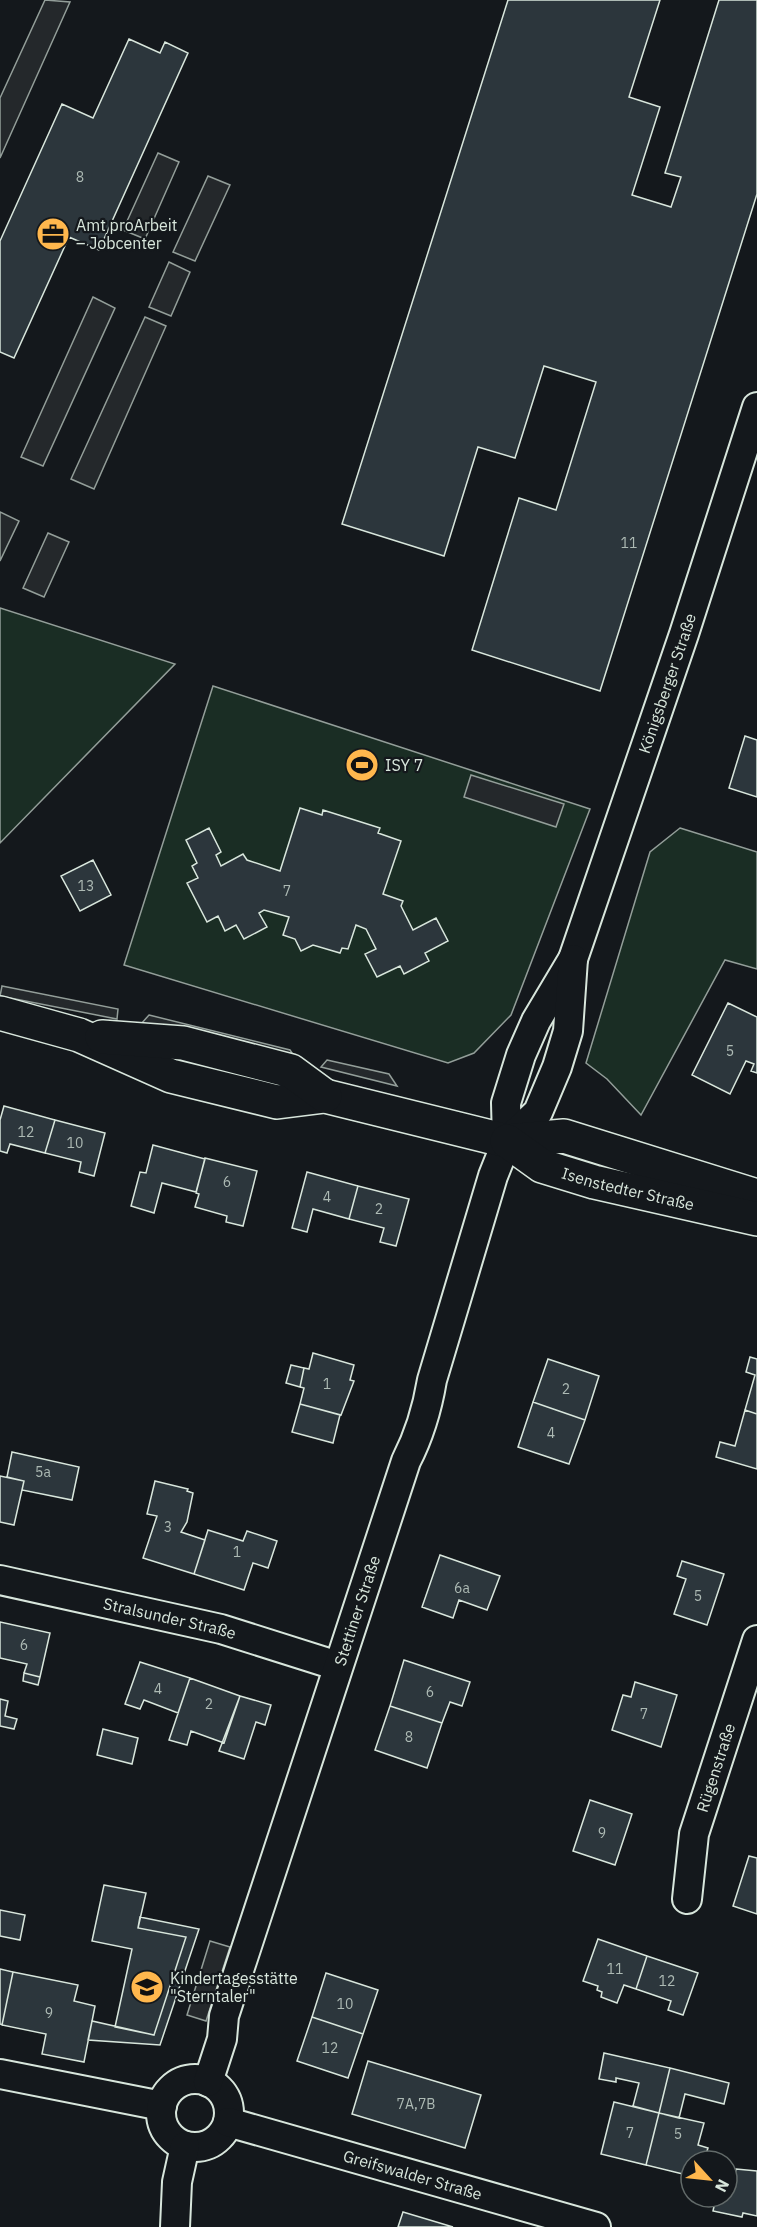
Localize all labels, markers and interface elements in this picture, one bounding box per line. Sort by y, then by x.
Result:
house number: 8 [76,168,84,186]
place label: Amt proArbeit – Jobcenter [76,215,177,253]
office icon: Amt proArbeit – Jobcenter [35,216,71,252]
house number: 11 [621,534,637,552]
street label: Königsberger Straße [634,610,700,756]
sports icon: ISY 7 [344,747,380,783]
place label: ISY 7 [385,755,423,775]
house number: 13 [78,877,94,895]
house number: 7 [283,882,291,900]
house number: 5 [726,1042,734,1060]
house number: 12 [18,1123,34,1141]
house number: 10 [67,1134,83,1152]
street label: Isenstedter Straße [559,1163,696,1214]
house number: 6 [223,1173,231,1191]
house number: 4 [323,1188,331,1206]
house number: 2 [375,1200,383,1218]
house number: 1 [323,1375,331,1393]
house number: 2 [562,1380,570,1398]
house number: 4 [547,1424,555,1442]
house number: 5a [35,1463,51,1481]
house number: 3 [164,1518,172,1536]
house number: 1 [233,1543,241,1561]
street label: Stettiner Straße [330,1553,384,1668]
house number: 6a [454,1579,470,1597]
house number: 5 [694,1587,702,1605]
street label: Stralsunder Straße [101,1593,239,1643]
house number: 6 [20,1636,28,1654]
house number: 4 [154,1680,162,1698]
house number: 6 [426,1683,434,1701]
house number: 2 [205,1695,213,1713]
house number: 7 [640,1705,648,1723]
street label: Rügenstraße [692,1721,739,1815]
house number: 8 [405,1728,413,1746]
house number: 9 [598,1824,606,1842]
house number: 11 [607,1960,623,1978]
place label: Kindertagesstätte "Sterntaler" [170,1968,298,2006]
school or university icon: Kindertagesstätte "Sterntaler" [129,1969,165,2005]
house number: 12 [659,1972,675,1990]
house number: 10 [337,1995,353,2013]
house number: 9 [45,2004,53,2022]
house number: 12 [322,2039,338,2057]
house number: 7A,7B [397,2095,435,2113]
house number: 7 [626,2124,634,2142]
house number: 5 [674,2125,682,2143]
street label: Greifswalder Straße [341,2145,485,2204]
north arrow [679,2149,739,2209]
text: N [711,2176,734,2196]

